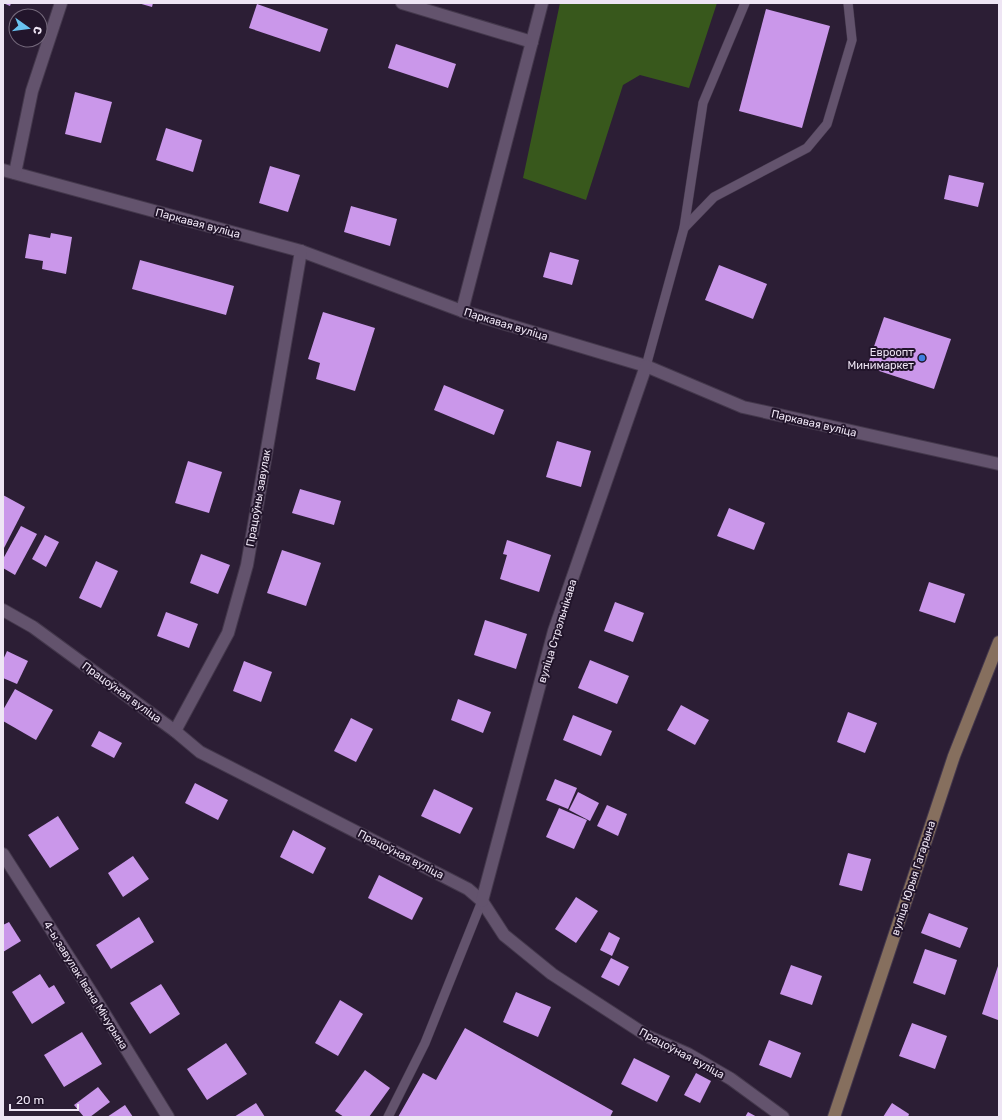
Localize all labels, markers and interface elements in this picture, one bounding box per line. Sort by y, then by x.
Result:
north arrow [8,8,48,48]
text: С [30,25,44,36]
street label: Паркавая вуліца [154,206,242,241]
street label: Паркавая вуліца [462,306,549,343]
place label: Евроопт Минимаркет [848,346,914,372]
marker: Евроопт Минимаркет [917,353,927,363]
street label: Паркавая вуліца [770,407,858,440]
street label: Працоўны завулак [244,448,273,548]
street label: вуліца Стрэльнікава [536,578,579,684]
street label: Працоўная вуліца [80,659,164,725]
street label: вуліца Юрыя Гагарына [889,819,938,937]
street label: Працоўная вуліца [356,827,446,882]
street label: 4-ы завулак Івана Мічурына [41,919,130,1052]
street label: Працоўная вуліца [637,1025,727,1081]
scale bar [10,1086,78,1112]
text: 20 m [16,1093,44,1107]

